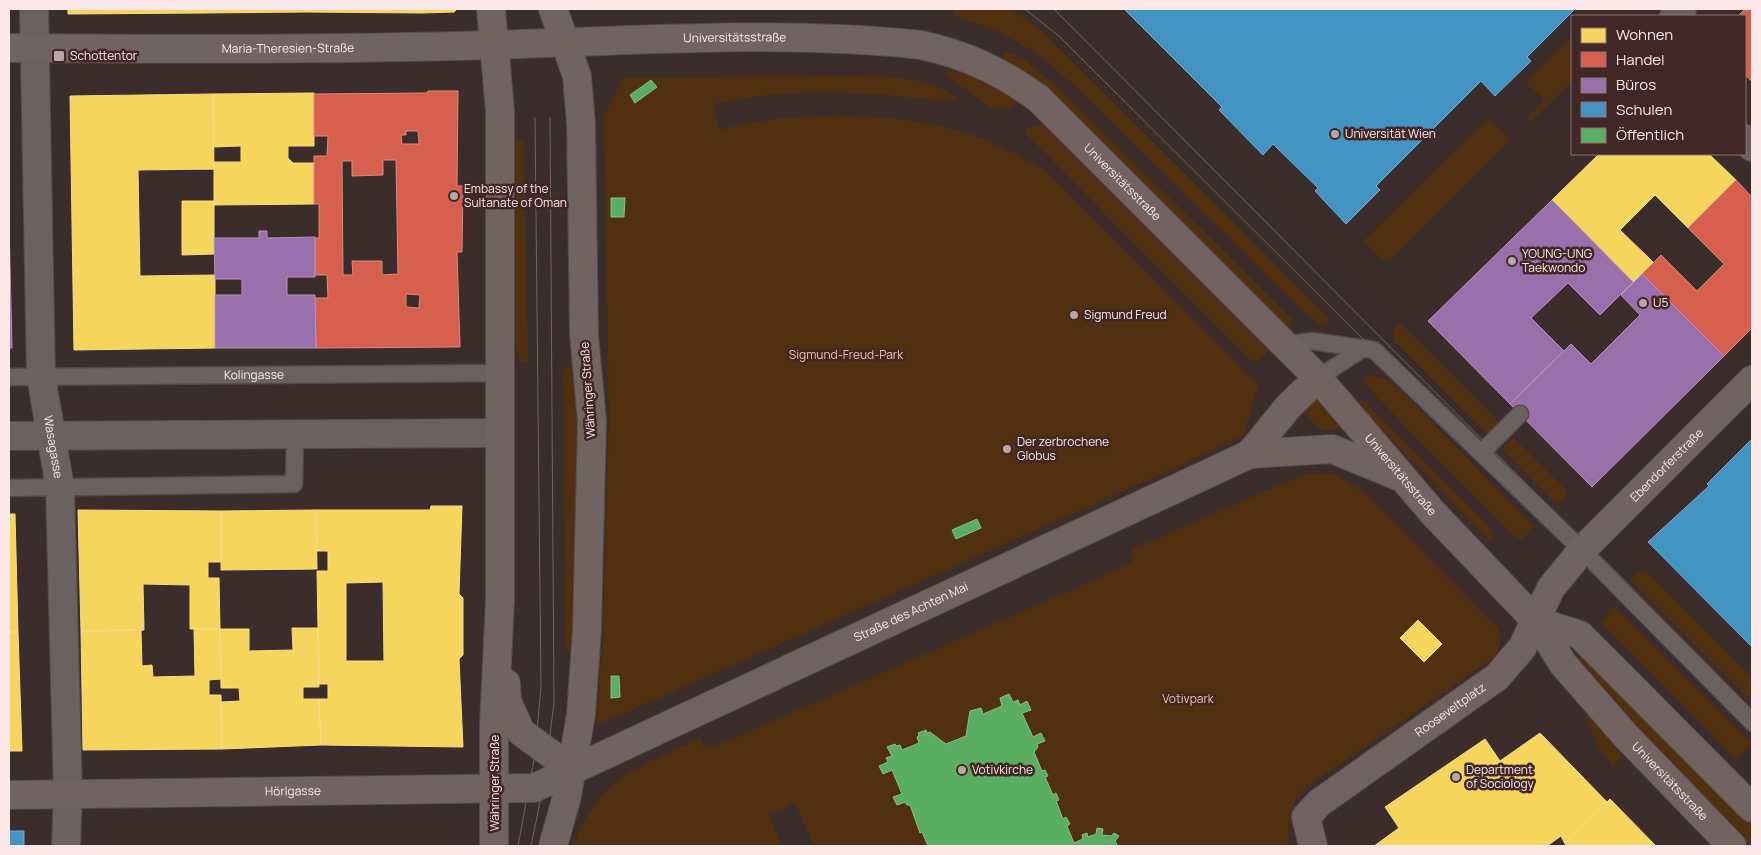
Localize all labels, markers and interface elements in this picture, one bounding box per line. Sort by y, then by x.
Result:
legend [1571,15,1746,155]
text: Wohnen [1616,24,1673,45]
street label: Universitätsstraße [683,28,787,46]
street label: Maria-Theresien-Straße [222,39,354,57]
place label: Schottentor [70,47,138,64]
marker: Schottentor [52,49,66,63]
text: Handel [1616,49,1665,70]
text: Büros [1616,74,1656,95]
text: Schulen [1616,99,1672,120]
text: Öffentlich [1616,124,1684,145]
place label: Universität Wien [1345,125,1436,142]
marker: Universität Wien [1329,128,1341,140]
street label: Universitätsstraße [1080,139,1165,224]
place label: Embassy of the Sultanate of Oman [464,180,567,211]
marker: Embassy of the Sultanate of Oman [448,190,460,202]
place label: YOUNG-UNG Taekwondo [1522,245,1593,276]
marker: YOUNG-UNG Taekwondo [1506,255,1518,267]
place label: U5 [1653,294,1668,311]
marker: U5 [1637,297,1649,309]
place label: Sigmund Freud [1084,306,1167,323]
marker: Sigmund Freud [1068,309,1080,321]
street label: Währinger Straße [576,341,599,439]
park label: Sigmund-Freud-Park [789,346,904,363]
street label: Kolingasse [224,366,284,383]
street label: Wasagasse [40,414,67,480]
street label: Ebendorferstraße [1626,424,1707,505]
street label: Universitätsstraße [1361,430,1441,519]
place label: Der zerbrochene Globus [1017,433,1109,464]
marker: Der zerbrochene Globus [1001,443,1013,455]
street label: Straße des Achten Mai [851,578,971,646]
street label: Rooseveltplatz [1411,679,1489,740]
park label: Votivpark [1162,690,1215,707]
street label: Währinger Straße [486,735,503,831]
street label: Universitätsstraße [1628,738,1712,824]
place label: Votivkirche [972,761,1033,778]
place label: Department of Sociology [1466,761,1535,792]
marker: Votivkirche [956,764,968,776]
marker: Department of Sociology [1450,771,1462,783]
street label: Hörlgasse [265,782,321,800]

